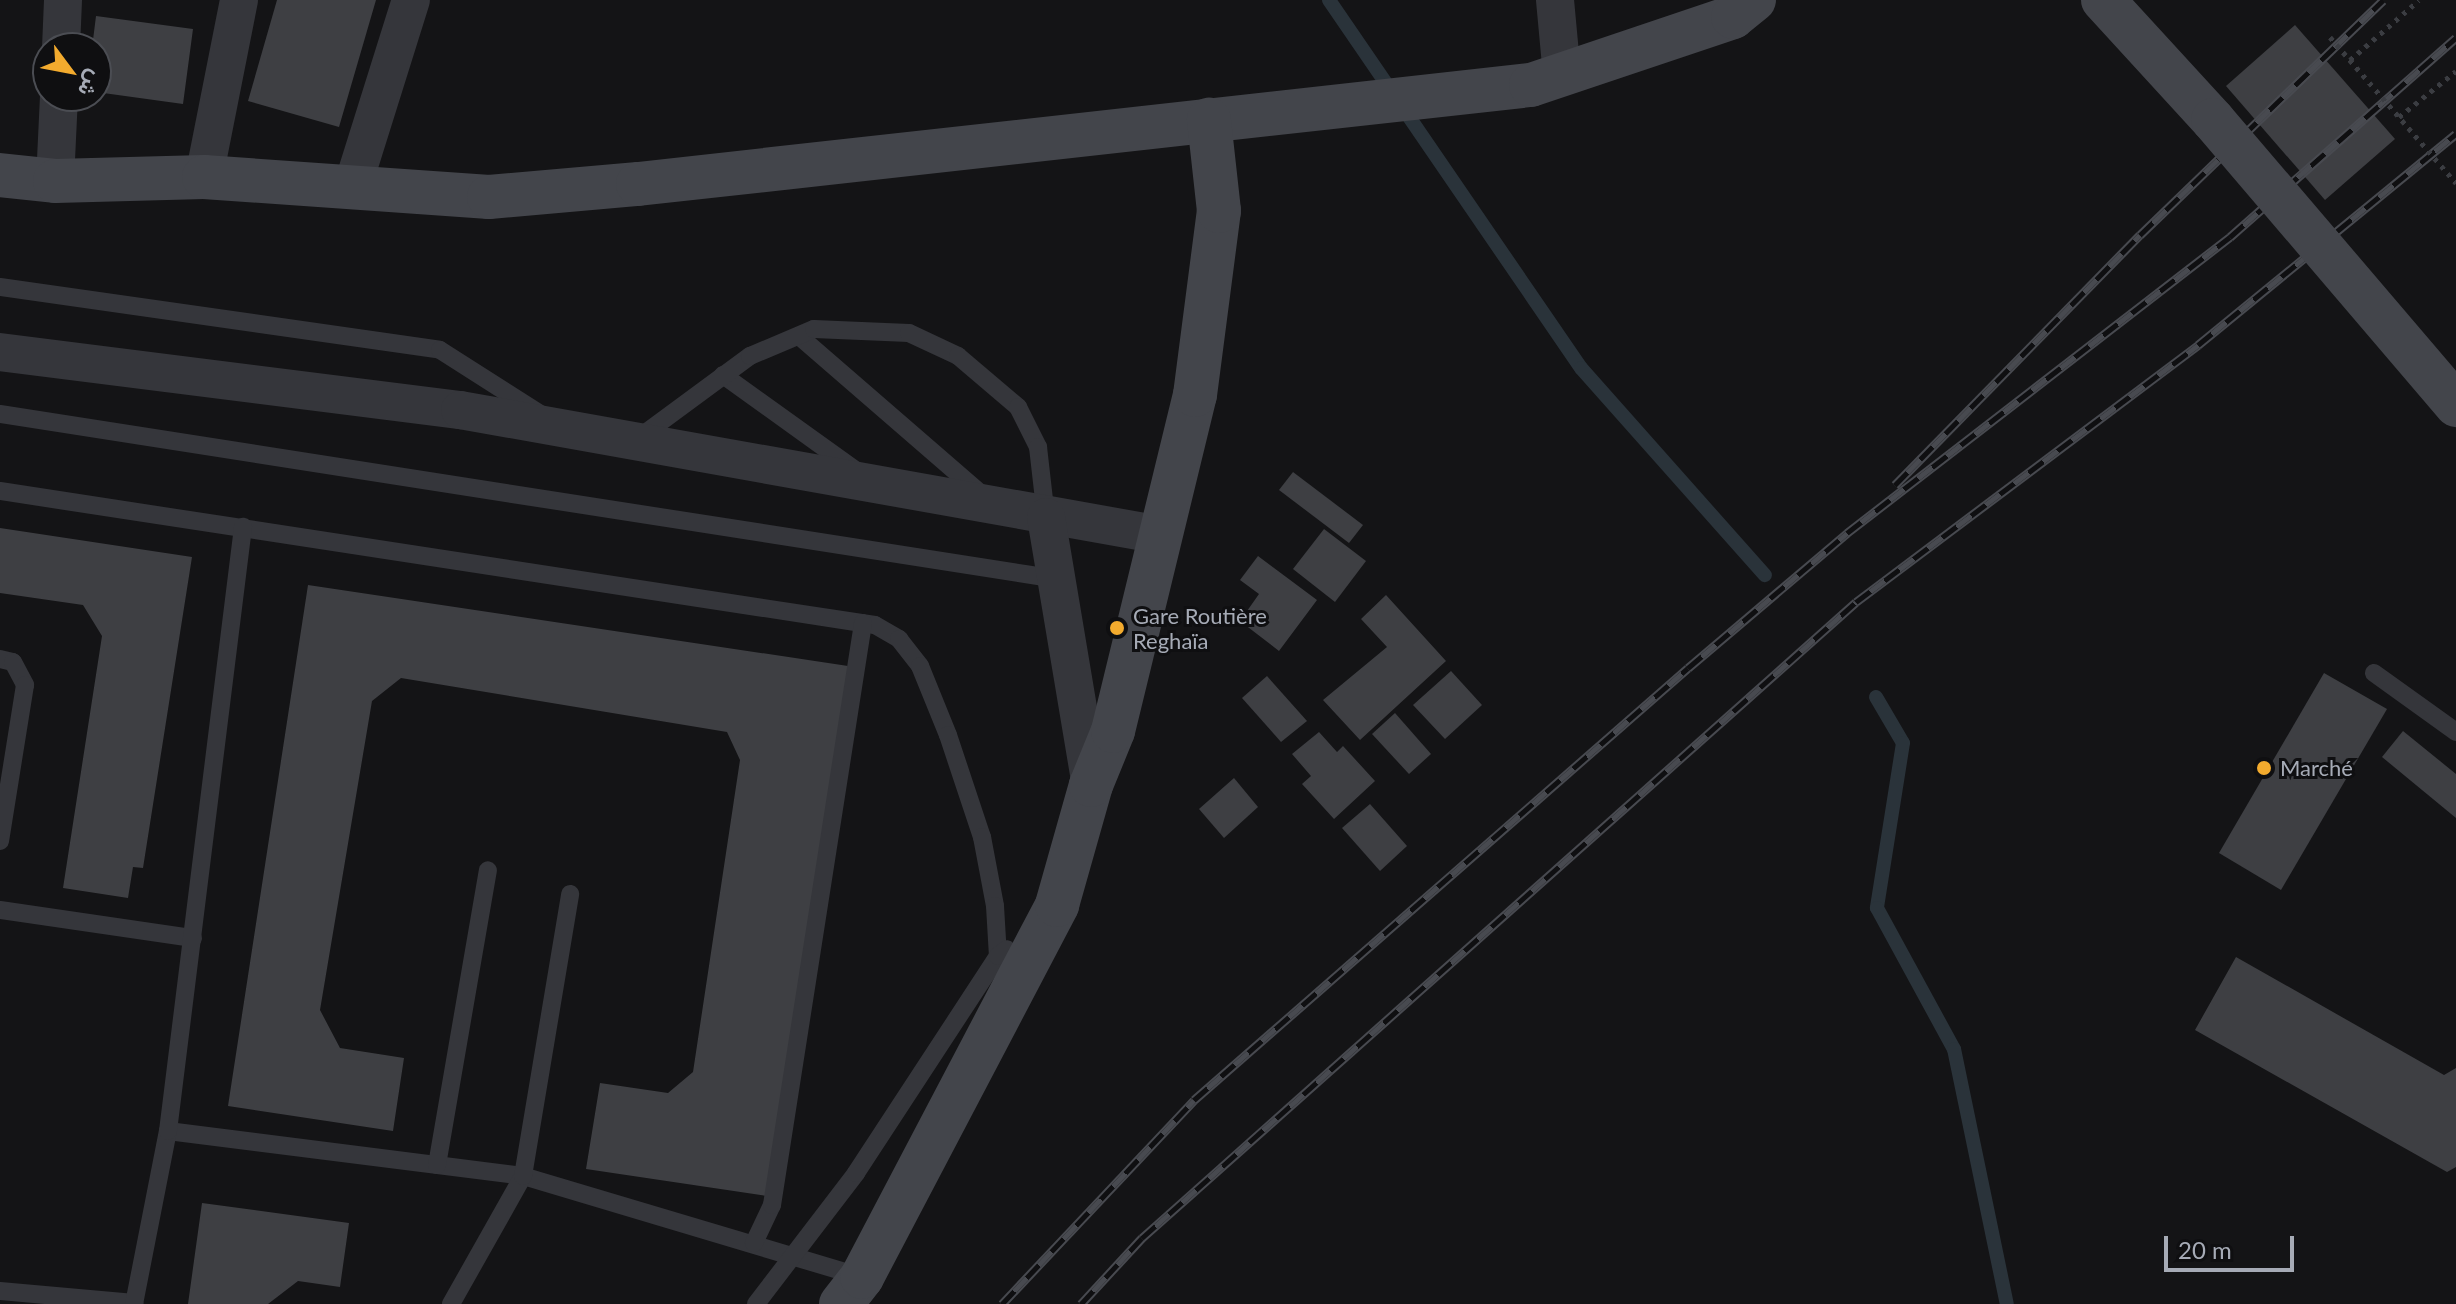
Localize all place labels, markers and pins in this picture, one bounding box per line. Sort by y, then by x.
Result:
place label: Gare Routière Reghaïa [1133,602,1267,654]
marker: Gare Routière Reghaïa [1108,619,1126,637]
place label: Marché [2280,755,2353,781]
marker: Marché [2255,759,2273,777]

